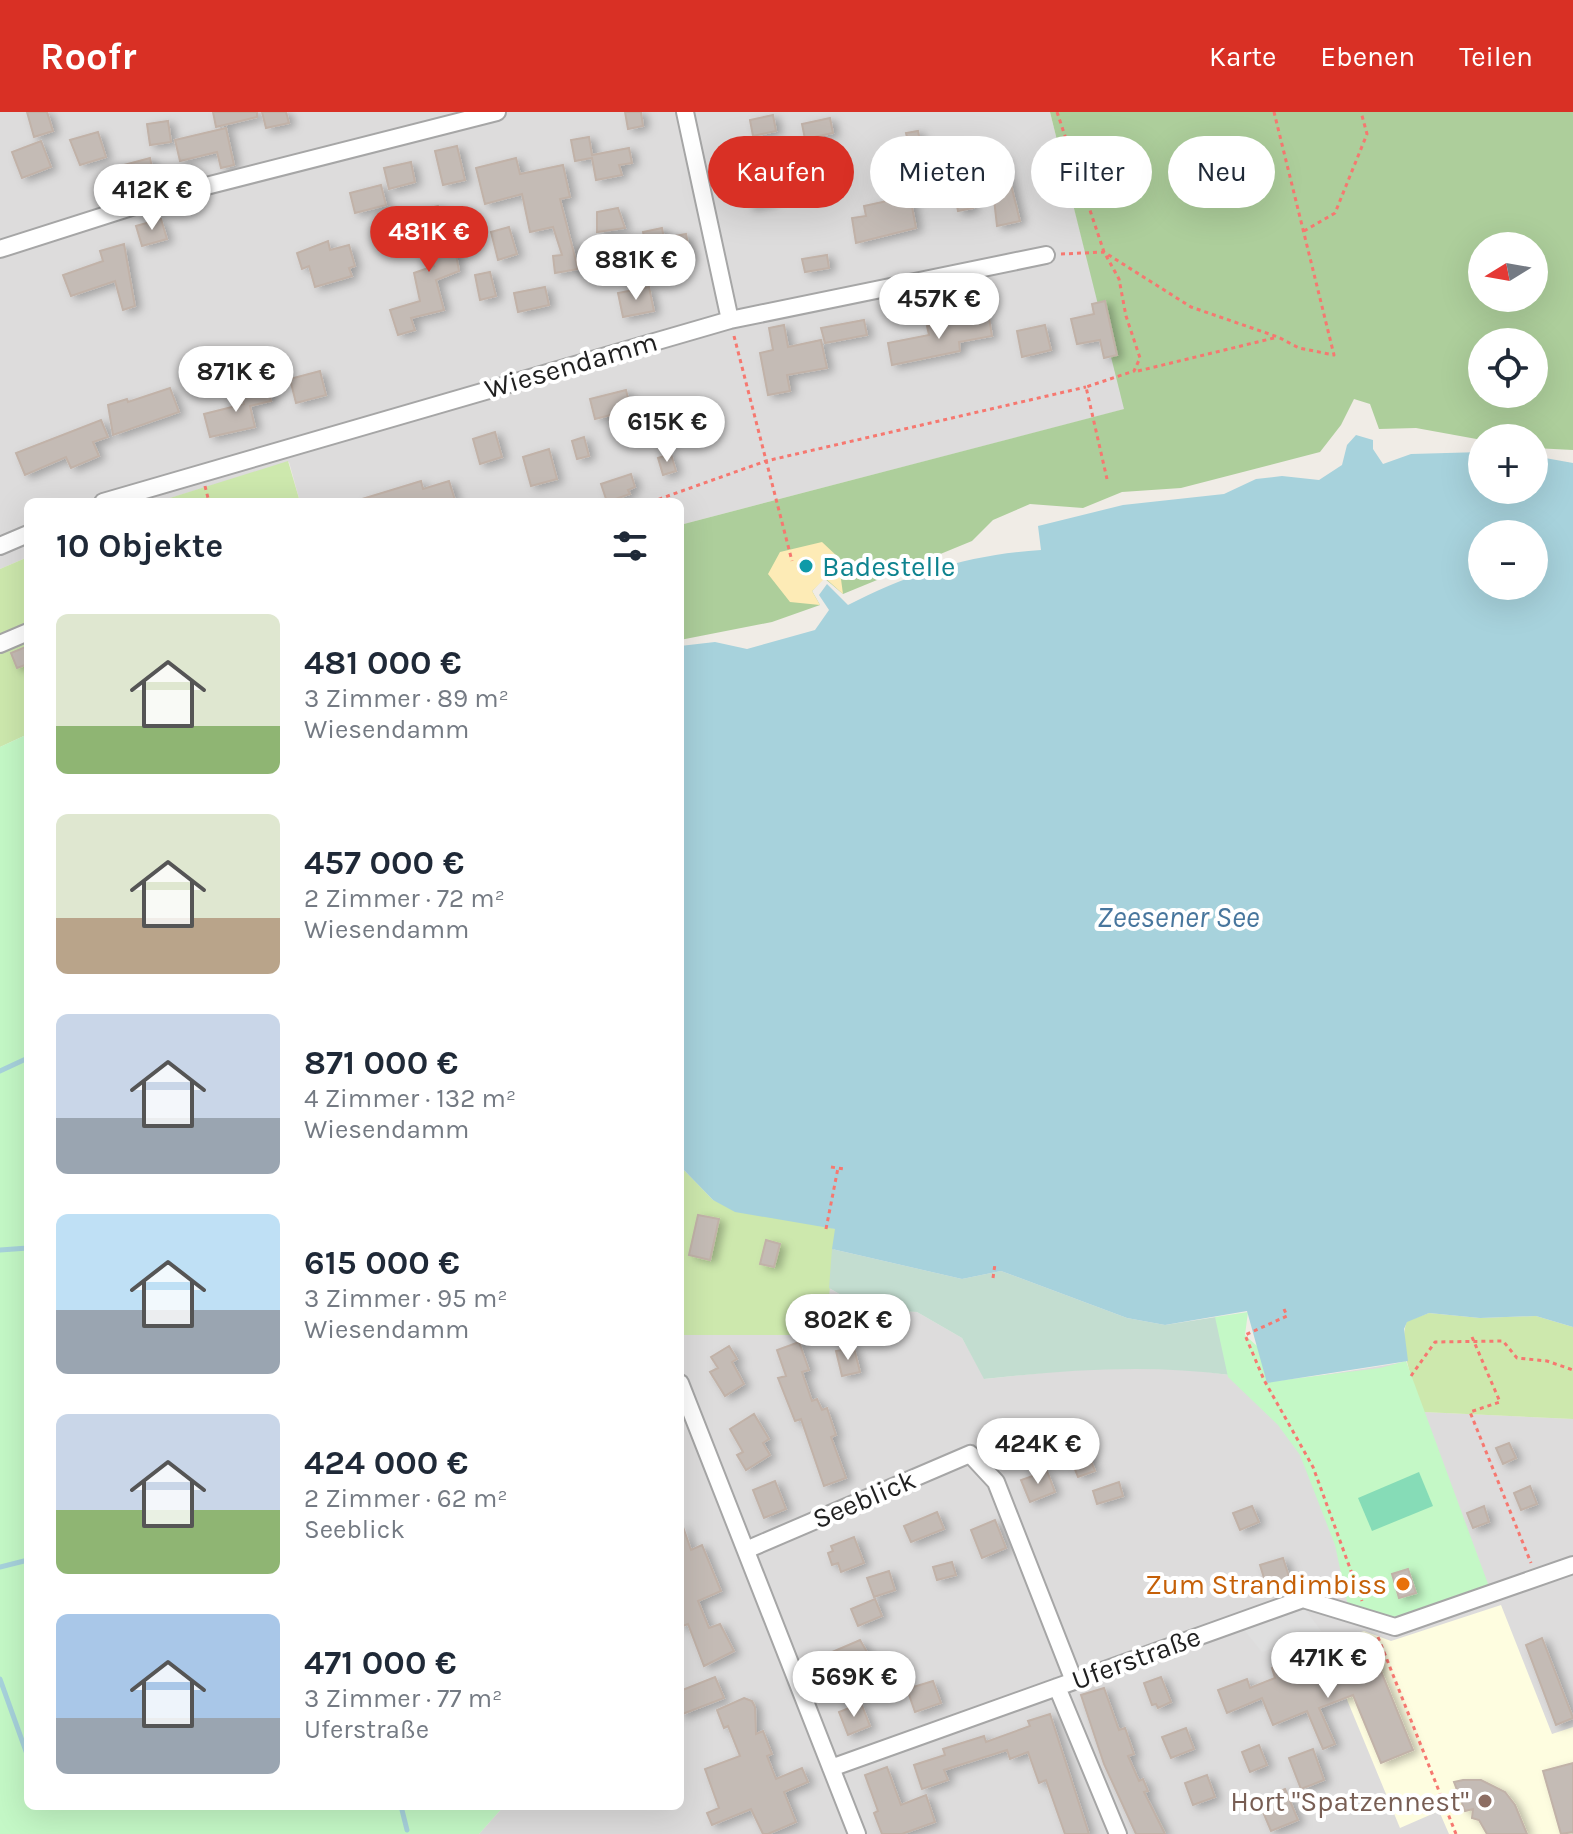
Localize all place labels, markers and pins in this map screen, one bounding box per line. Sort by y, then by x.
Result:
pin: 412K € [87,164,217,232]
pin: 481K € [364,206,494,274]
pin: 881K € [571,234,701,302]
pin: 457K € [874,273,1004,341]
pin: 871K € [171,346,301,414]
pin: 615K € [602,396,732,464]
place label: Badestelle [822,550,955,583]
marker: Badestelle [797,557,815,575]
pin: 802K € [783,1294,913,1362]
pin: 424K € [973,1418,1103,1486]
place label: Zum Strandimbiss [1145,1568,1387,1601]
marker: Zum Strandimbiss [1394,1575,1412,1593]
pin: 471K € [1263,1632,1393,1700]
pin: 569K € [789,1651,919,1719]
place label: Hort "Spatzennest" [1230,1785,1469,1818]
marker: Hort "Spatzennest" [1476,1792,1494,1810]

